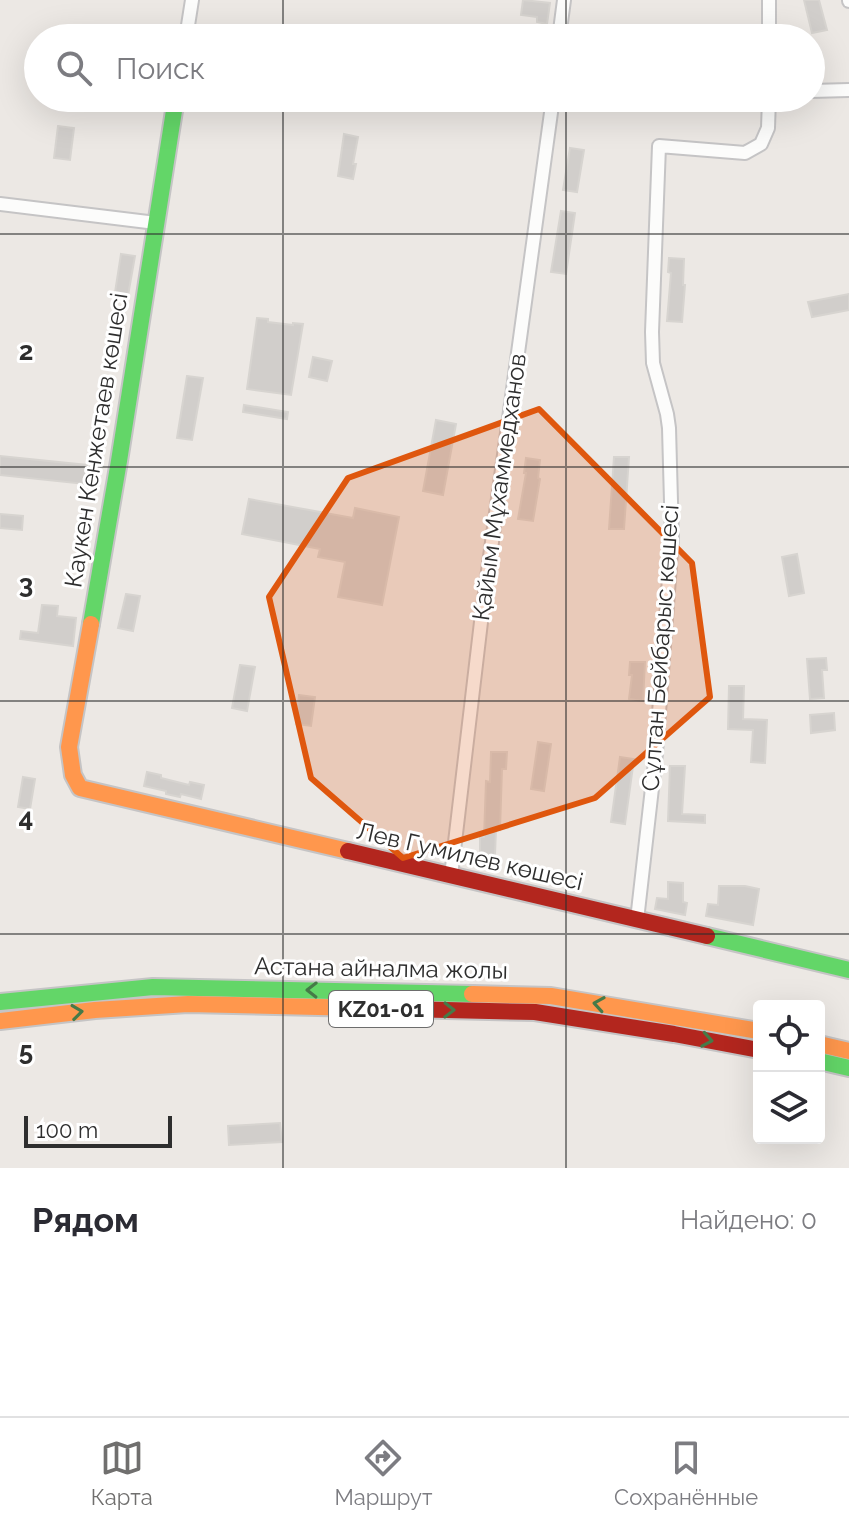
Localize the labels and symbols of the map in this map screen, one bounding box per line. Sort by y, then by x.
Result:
street label: Каукен Кенжетаев көшесі [58,291,134,589]
text: 2 [19,336,33,366]
street label: Қайым Мұхаммедханов [466,352,532,622]
street label: Сұлтан Бейбарыс көшесі [636,504,684,792]
text: 3 [19,569,33,599]
text: 4 [19,803,33,833]
street label: Лев Гумилев көшесі [354,816,586,896]
street label: Астана айналма жолы [254,951,508,985]
one-way arrow [305,982,318,999]
road number: KZ01-01 [329,991,433,1027]
one-way arrow [592,996,606,1013]
one-way arrow [443,1002,456,1019]
one-way arrow [71,1004,84,1021]
one-way arrow [700,1031,714,1048]
text: 5 [19,1036,33,1066]
scale bar [24,1112,172,1148]

